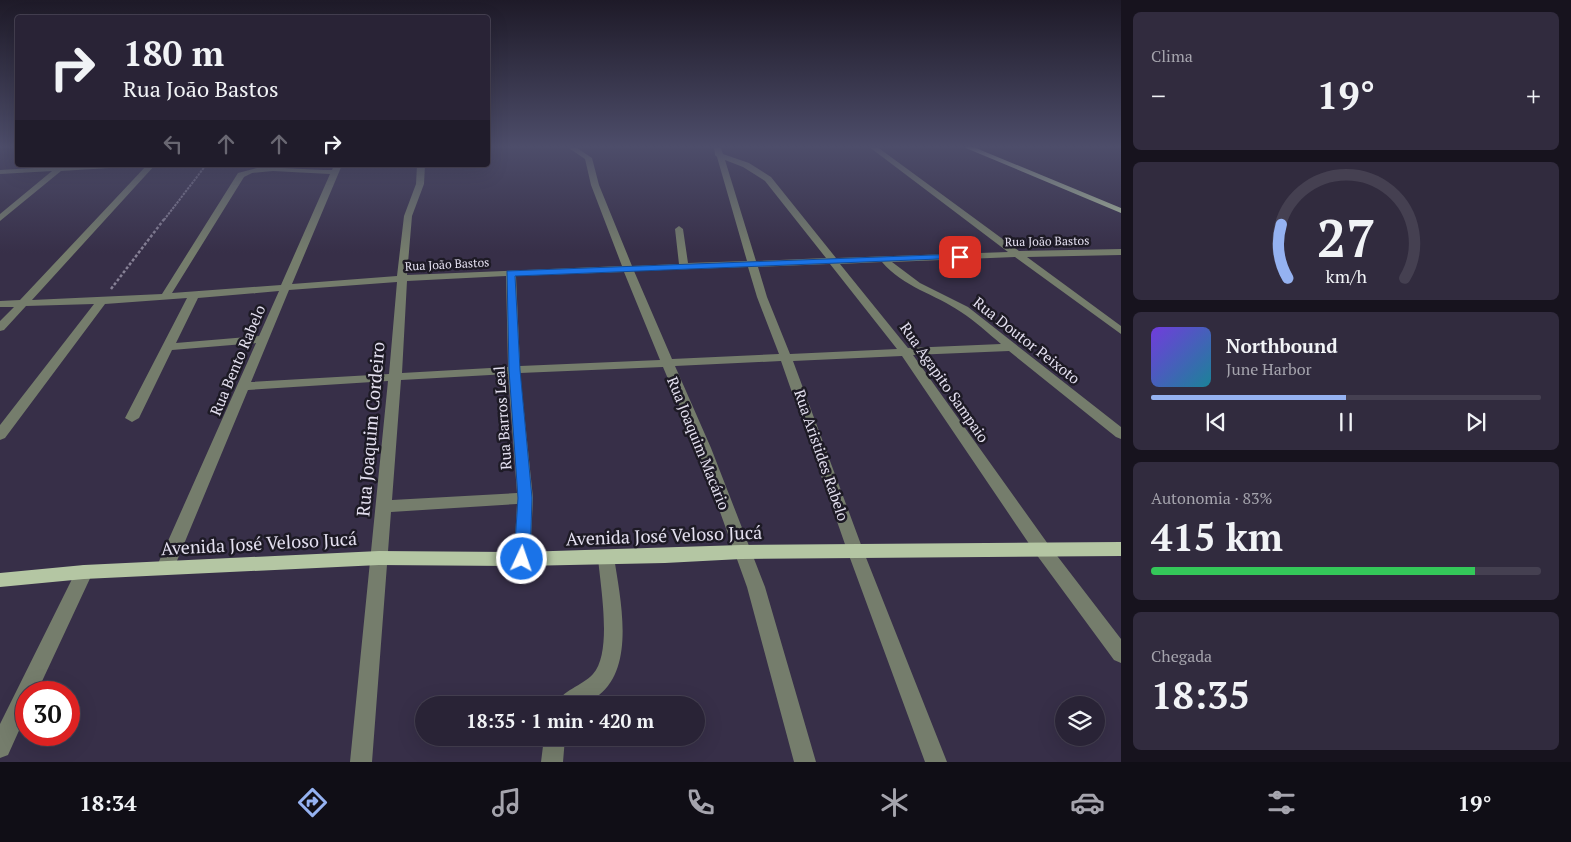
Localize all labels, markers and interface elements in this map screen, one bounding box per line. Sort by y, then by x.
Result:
text: 180 m [123,30,224,76]
icon: right [40,35,105,100]
text: Clima [1151,45,1193,67]
text: 19° [1317,70,1375,120]
text: Rua João Bastos [123,74,278,103]
text: − [1151,77,1166,114]
text: + [1526,77,1541,114]
icon: left [159,130,187,158]
icon: ahead [212,130,240,158]
icon: ahead [265,130,293,158]
icon: right [318,130,346,158]
text: 27 [1317,203,1375,272]
street label: Rua João Bastos [1004,233,1090,249]
pin [939,236,981,278]
icon: arrive [946,243,974,271]
street label: Rua João Bastos [404,254,490,274]
text: km/h [1325,264,1367,288]
street label: Rua Doutor Peixoto [969,292,1085,388]
street label: Rua Bento Rabelo [205,302,269,418]
street label: Rua Agapito Sampaio [896,318,994,446]
text: Northbound [1226,333,1338,358]
street label: Rua Joaquim Cordeiro [350,341,390,517]
text: June Harbor [1226,358,1312,380]
street label: Rua Barros Leal [488,365,516,471]
street label: Rua Joaquim Macário [663,373,735,513]
street label: Rua Aristides Rabelo [790,387,854,523]
icon: previous [1202,408,1230,436]
icon: pause [1332,408,1360,436]
icon: next [1462,408,1490,436]
text: Autonomia · 83% [1151,487,1273,509]
text: 415 km [1151,512,1283,562]
street label: Avenida José Veloso Jucá [565,520,763,550]
street label: Avenida José Veloso Jucá [160,526,358,560]
position arrow [495,532,547,584]
text: Chegada [1151,645,1212,667]
text: 18:35 [1151,670,1250,720]
speed limit sign: 30 [15,681,80,746]
map controls [1055,696,1105,746]
button: layers [1055,696,1105,746]
text: 18:35 · 1 min · 420 m [466,708,654,733]
icon: directions [295,785,330,820]
icon: music [489,785,524,820]
icon: phone [683,785,718,820]
icon: climate [877,785,912,820]
icon: car [1070,785,1105,820]
icon: filters [1264,785,1299,820]
text: 18:34 [79,788,137,817]
text: 19° [1458,788,1492,817]

